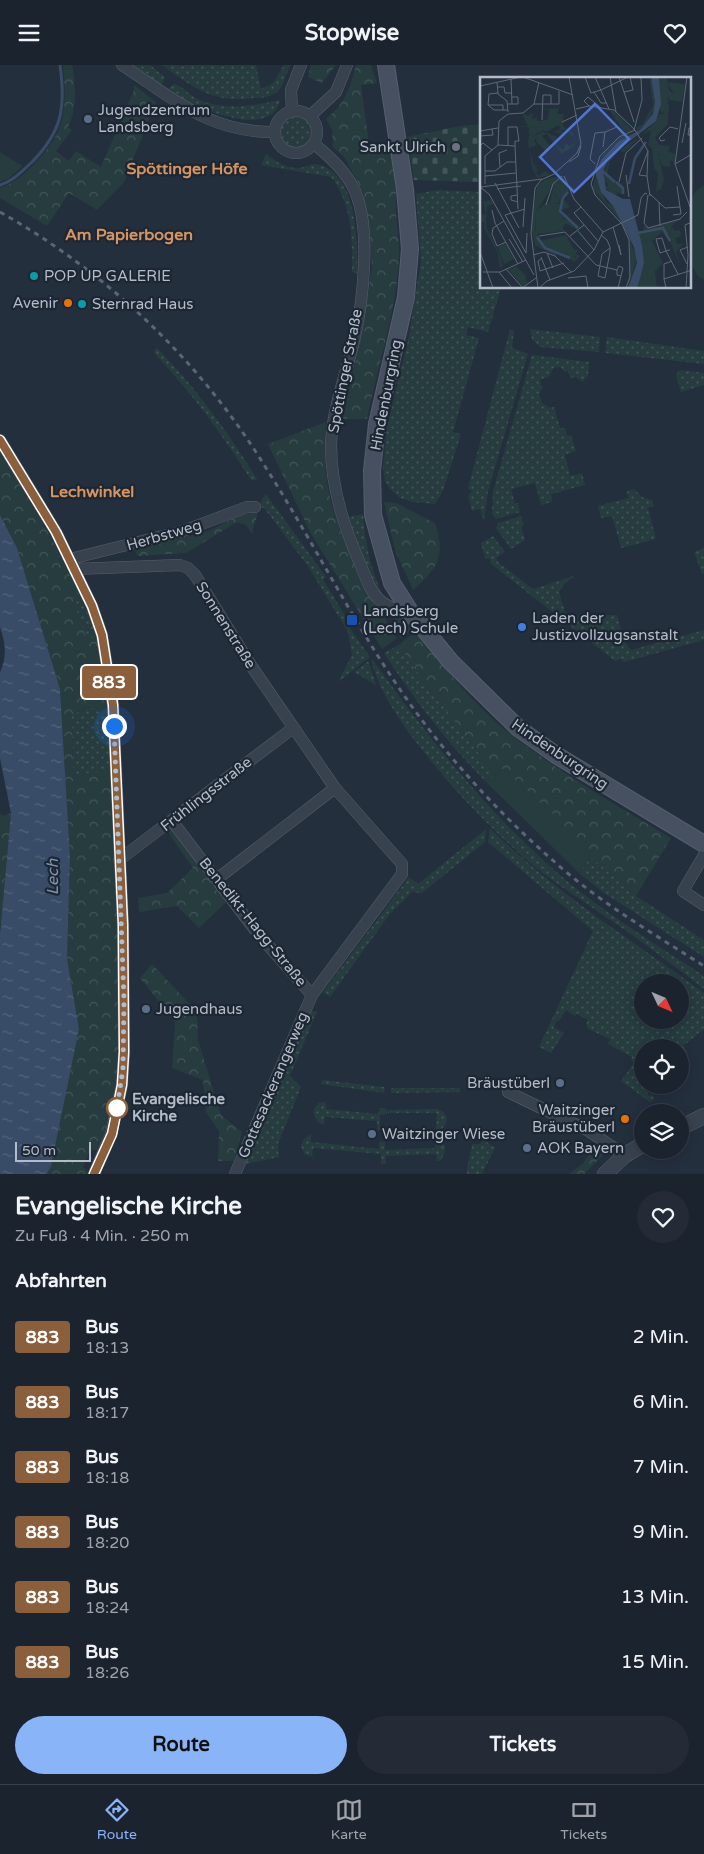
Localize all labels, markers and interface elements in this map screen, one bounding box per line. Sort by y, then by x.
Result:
icon: menu [15,19,43,47]
icon: heart [661,19,689,47]
text: Stopwise [305,20,399,46]
inset map [480,77,692,289]
place label: Jugendzentrum Landsberg [98,101,210,136]
marker: Jugendzentrum Landsberg [82,113,94,125]
place label: Sankt Ulrich [360,138,446,156]
marker: Sankt Ulrich [450,141,462,153]
district label: Spöttinger Höfe [126,159,248,179]
district label: Am Papierbogen [65,225,193,245]
place label: POP UP GALERIE [44,267,171,285]
marker: POP UP GALERIE [28,270,40,282]
place label: Avenir [12,294,58,312]
place label: Sternrad Haus [92,295,193,313]
marker: Avenir [62,297,74,309]
marker: Sternrad Haus [76,298,88,310]
street label: Spöttinger Straße [324,307,366,435]
street label: Hindenburgring [366,338,406,452]
district label: Lechwinkel [50,482,134,502]
street label: Herbstweg [124,516,204,554]
street label: Sonnenstraße [192,578,260,672]
place label: Landsberg (Lech) Schule [363,602,458,637]
place label: Laden der Justizvollzugsanstalt [532,609,679,644]
marker: Landsberg (Lech) Schule [345,613,359,627]
marker: Laden der Justizvollzugsanstalt [516,621,528,633]
line badge: 883 [80,666,138,698]
text: 883 [92,671,126,693]
your location [102,714,127,739]
street label: Hindenburgring [508,715,612,793]
street label: Frühlingsstraße [157,753,255,835]
street label: Benedikt-Hagg-Straße [195,854,311,990]
water label: Lech [43,857,63,895]
north arrow [634,974,689,1029]
map controls [634,974,689,1159]
place label: Jugendhaus [156,1000,243,1018]
marker: Jugendhaus [140,1003,152,1015]
street label: Gottesackerangerweg [234,1009,312,1161]
button: locate [634,1039,689,1094]
place label: Bräustüberl [467,1074,550,1092]
marker: Bräustüberl [554,1077,566,1089]
place label: Evangelische Kirche [132,1090,226,1125]
marker: Evangelische Kirche [106,1097,128,1119]
place label: Waitzinger Bräustüberl [532,1101,615,1136]
button: layers [634,1104,689,1159]
marker: Waitzinger Bräustüberl [619,1113,631,1125]
place label: Waitzinger Wiese [382,1125,505,1143]
marker: Waitzinger Wiese [366,1128,378,1140]
scale bar [15,1139,91,1162]
place label: AOK Bayern [537,1139,624,1157]
text: 50 m [22,1142,56,1159]
marker: AOK Bayern [521,1142,533,1154]
button: heart [637,1191,689,1243]
text: Evangelische Kirche [15,1192,242,1221]
text: Zu Fuß · 4 Min. · 250 m [15,1226,189,1246]
text: Abfahrten [15,1270,107,1292]
text: Bus [85,1316,119,1338]
text: 883 [26,1326,59,1348]
text: 2 Min. [633,1326,689,1348]
text: 18:13 [85,1338,129,1358]
text: Bus [85,1381,119,1403]
text: 883 [26,1391,59,1413]
text: 6 Min. [633,1391,689,1413]
text: 18:17 [85,1403,129,1423]
text: Bus [85,1446,119,1468]
text: 883 [26,1456,59,1478]
text: 7 Min. [633,1456,689,1478]
text: 18:18 [85,1468,129,1488]
text: Bus [85,1511,119,1533]
text: 883 [26,1521,59,1543]
text: 9 Min. [633,1521,689,1543]
text: 18:20 [85,1533,129,1553]
text: Bus [85,1576,119,1598]
text: 883 [26,1586,59,1608]
text: 13 Min. [621,1586,689,1608]
text: 18:24 [85,1598,129,1618]
text: Bus [85,1641,119,1663]
text: 883 [26,1651,59,1673]
text: 15 Min. [621,1651,689,1673]
text: 18:26 [85,1663,129,1683]
button: Route [15,1716,347,1774]
button: Tickets [357,1716,689,1774]
tab: Route [97,1796,137,1843]
tab: Karte [331,1796,367,1843]
tab: Tickets [560,1796,607,1843]

